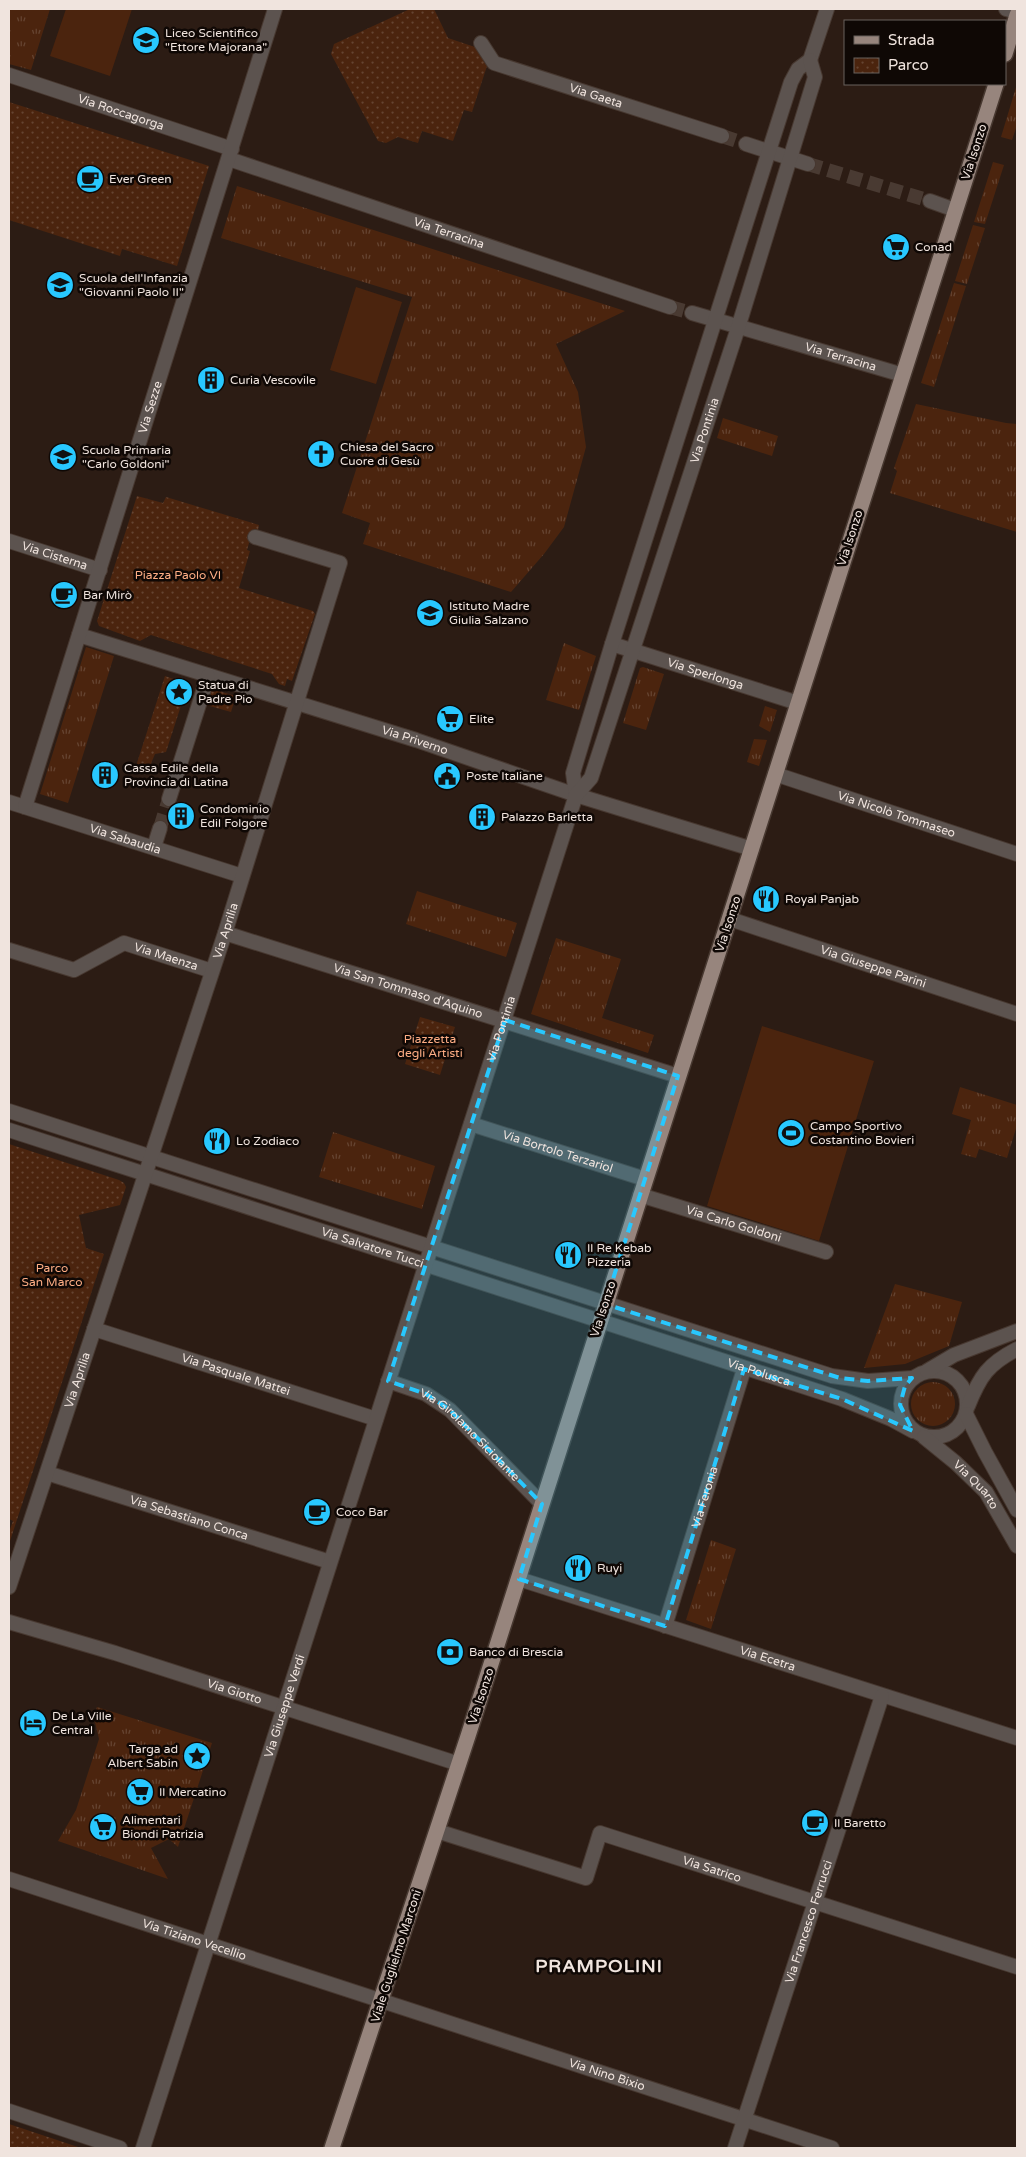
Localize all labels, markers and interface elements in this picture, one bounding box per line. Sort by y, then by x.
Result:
legend [844,20,1006,85]
school or university icon: Liceo Scientifico "Ettore Majorana" [131,25,161,55]
place label: Liceo Scientifico "Ettore Majorana" [165,26,267,54]
text: Strada [888,31,935,49]
text: Parco [888,56,929,74]
street label: Via Gaeta [568,81,624,111]
street label: Via Roccagorga [76,91,166,133]
street label: Via Isonzo [958,122,990,182]
cafe icon: Ever Green [75,164,105,194]
place label: Ever Green [109,172,172,186]
street label: Via Terracina [412,214,486,251]
supermarket icon: Conad [881,232,911,262]
place label: Conad [915,240,952,254]
school or university icon: Scuola dell'Infanzia "Giovanni Paolo II" [45,270,75,300]
place label: Scuola dell'Infanzia "Giovanni Paolo II" [79,271,188,299]
street label: Via Terracina [803,340,878,374]
building icon: Curia Vescovile [196,365,226,395]
place label: Curia Vescovile [230,373,316,387]
street label: Via Sezze [136,379,165,435]
street label: Via Pontinia [687,396,722,465]
church icon: Chiesa del Sacro Cuore di Gesù [306,439,336,469]
place label: Chiesa del Sacro Cuore di Gesù [340,440,434,468]
school or university icon: Scuola Primaria "Carlo Goldoni" [48,442,78,472]
place label: Scuola Primaria "Carlo Goldoni" [82,443,171,471]
street label: Via Isonzo [834,508,866,568]
street label: Via Cisterna [20,539,89,573]
park label: Piazza Paolo VI [135,568,221,582]
cafe icon: Bar Mirò [49,580,79,610]
place label: Bar Mirò [83,588,132,602]
school or university icon: Istituto Madre Giulia Salzano [415,598,445,628]
place label: Istituto Madre Giulia Salzano [449,599,530,627]
street label: Via Sperlonga [665,655,745,692]
place icon: Statua di Padre Pio [164,677,194,707]
place label: Statua di Padre Pio [198,678,253,706]
supermarket icon: Elite [435,704,465,734]
place label: Elite [469,712,494,726]
street label: Via Priverno [380,723,450,758]
building icon: Cassa Edile della Provincia di Latina [90,760,120,790]
place label: Cassa Edile della Provincia di Latina [124,761,228,789]
public building icon: Poste Italiane [432,761,462,791]
place label: Poste Italiane [466,769,543,783]
street label: Via Nicolò Tommaseo [836,788,957,840]
building icon: Condominio Edil Folgore [166,801,196,831]
place label: Condominio Edil Folgore [200,802,269,830]
building icon: Palazzo Barletta [467,802,497,832]
place label: Palazzo Barletta [501,810,593,824]
street label: Via Sabaudia [88,821,163,857]
restaurant icon: Royal Panjab [751,884,781,914]
place label: Royal Panjab [785,892,859,906]
street label: Via Isonzo [712,894,744,954]
street label: Via Aprilia [210,901,241,961]
street label: Via Maenza [132,940,200,973]
street label: Via Giuseppe Parini [819,942,928,990]
street label: Via San Tommaso d'Aquino [332,961,485,1021]
street label: Via Pontinia [484,994,518,1063]
park label: Piazzetta degli Artisti [397,1032,463,1060]
sports icon: Campo Sportivo Costantino Bovieri [776,1118,806,1148]
place label: Campo Sportivo Costantino Bovieri [810,1119,914,1147]
restaurant icon: Lo Zodiaco [202,1126,232,1156]
street label: Via Bortolo Terzariol [501,1127,615,1175]
place label: Lo Zodiaco [236,1134,299,1148]
street label: Via Carlo Goldoni [684,1203,783,1245]
street label: Via Salvatore Tucci [319,1224,426,1270]
restaurant icon: Il Re Kebab Pizzeria [553,1240,583,1270]
place label: Il Re Kebab Pizzeria [587,1241,652,1269]
park label: Parco San Marco [22,1261,82,1289]
street label: Via Isonzo [587,1279,619,1339]
street label: Via Aprilia [62,1350,93,1410]
street label: Via Pasquale Mattei [180,1350,292,1398]
street label: Via Polusca [726,1355,792,1389]
street label: Via Girolamo Siciolante [418,1385,523,1484]
street label: Via Quarto [951,1457,1001,1512]
street label: Via Feronia [689,1465,721,1529]
street label: Via Sebastiano Conca [128,1493,250,1543]
cafe icon: Coco Bar [302,1497,332,1527]
place label: Coco Bar [336,1505,388,1519]
restaurant icon: Ruyi [563,1553,593,1583]
place label: Ruyi [597,1561,622,1575]
bank icon: Banco di Brescia [435,1637,465,1667]
street label: Via Ecetra [738,1643,797,1674]
place label: Banco di Brescia [469,1645,563,1659]
street label: Via Giuseppe Verdi [261,1653,307,1759]
street label: Via Isonzo [465,1666,497,1726]
street label: Via Giotto [205,1676,264,1707]
hotel icon: De La Ville Central [18,1708,48,1738]
place label: De La Ville Central [52,1709,112,1737]
place icon: Targa ad Albert Sabin [182,1741,212,1771]
place label: Targa ad Albert Sabin [107,1742,178,1770]
supermarket icon: Il Mercatino [125,1777,155,1807]
place label: Il Mercatino [159,1785,226,1799]
cafe icon: Il Baretto [800,1808,830,1838]
supermarket icon: Alimentari Biondi Patrizia [88,1812,118,1842]
place label: Alimentari Biondi Patrizia [122,1813,204,1841]
place label: Il Baretto [834,1816,886,1830]
street label: Via Satrico [681,1853,743,1885]
street label: Via Francesco Ferrucci [782,1858,835,1985]
street label: Viale Guglielmo Marconi [368,1888,424,2024]
street label: Via Tiziano Vecellio [141,1916,248,1963]
district label: PRAMPOLINI [535,1955,663,1977]
street label: Via Nino Bixio [567,2055,647,2093]

